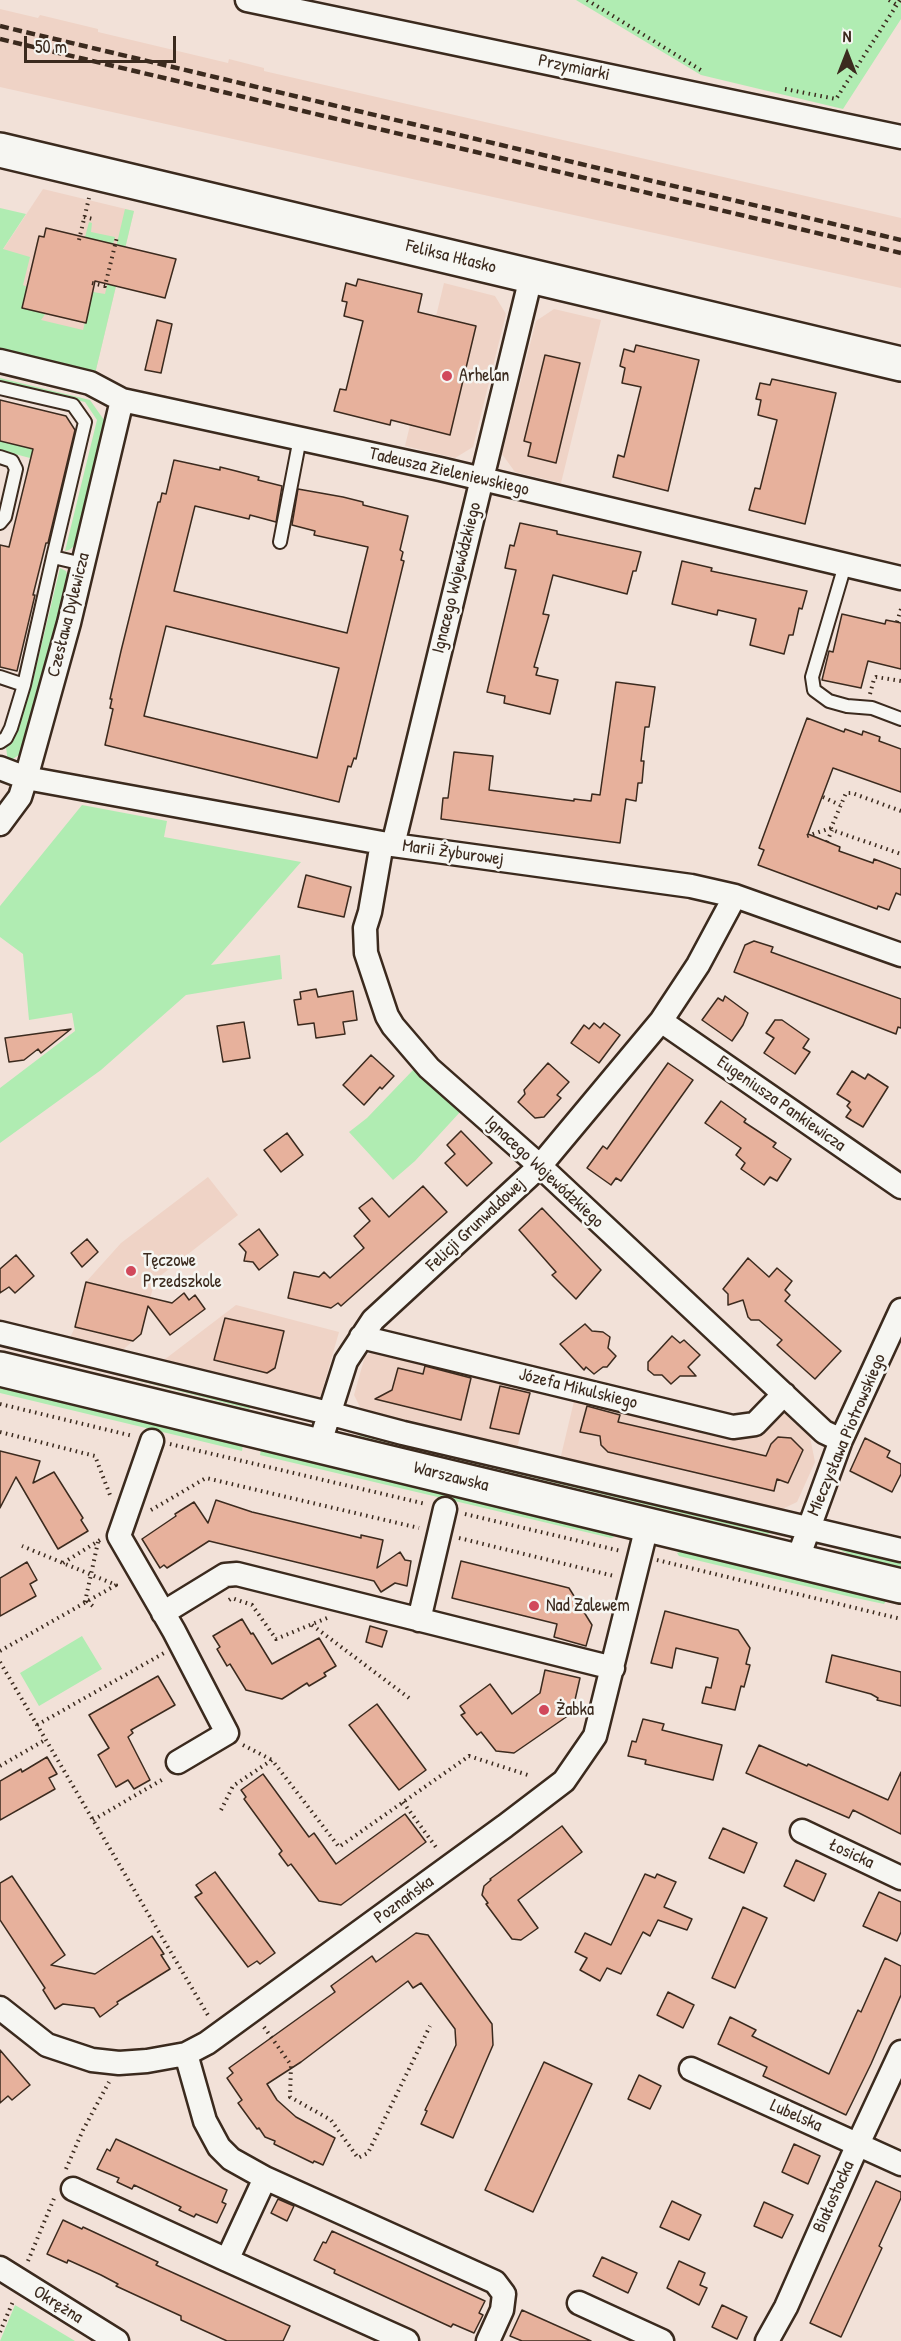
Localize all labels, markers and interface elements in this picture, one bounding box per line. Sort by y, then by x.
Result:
scale bar [27,24,178,62]
north arrow [817,24,877,84]
text: N [843,25,851,47]
text: 50 m [35,34,67,59]
street label: Przymiarki [536,50,612,86]
street label: Feliksa Hłasko [404,235,498,279]
place label: Arhelan [459,365,509,387]
marker: Arhelan [440,369,454,383]
street label: Tadeusza Zieleniewskiego [367,443,531,501]
street label: Ignacego Wojewódzkiego [428,500,486,656]
street label: Czesława Dylewicza [43,551,95,679]
street label: Marii Żyburowej [401,835,505,871]
street label: Eugeniusza Pankiewicza [712,1052,850,1156]
street label: Ignacego Wojewódzkiego [480,1111,608,1233]
street label: Felicji Grunwaldowej [422,1174,530,1276]
place label: Tęczowe Przedszkole [143,1250,222,1292]
marker: Tęczowe Przedszkole [124,1264,138,1278]
street label: Mieczysława Piotrowskiego [803,1351,891,1519]
street label: Józefa Mikulskiego [516,1364,640,1414]
street label: Warszawska [411,1457,491,1497]
place label: Nad Zalewem [546,1595,630,1617]
marker: Nad Zalewem [527,1599,541,1613]
place label: Żabka [556,1699,594,1721]
marker: Żabka [537,1703,551,1717]
street label: Łosicka [825,1834,877,1874]
street label: Poznańska [370,1871,438,1929]
street label: Lubelska [767,2095,825,2137]
street label: Białostocka [809,2158,859,2236]
street label: Okrężna [29,2281,87,2329]

